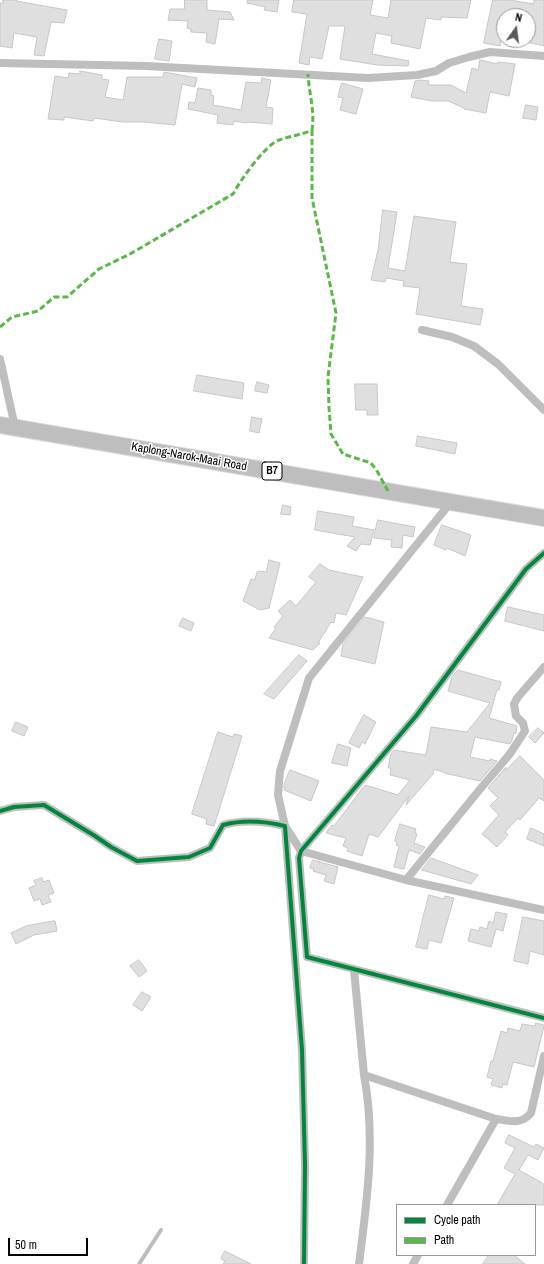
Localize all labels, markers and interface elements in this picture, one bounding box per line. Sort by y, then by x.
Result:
north arrow [496,8,536,48]
text: N [514,10,524,25]
street label: Kaplong-Narok-Maai Road [130,440,248,474]
road number: B7 [262,462,282,480]
legend [396,1204,536,1256]
text: Cycle path [434,1212,481,1228]
scale bar [10,1230,90,1256]
text: Path [434,1232,454,1248]
text: 50 m [15,1237,37,1253]

